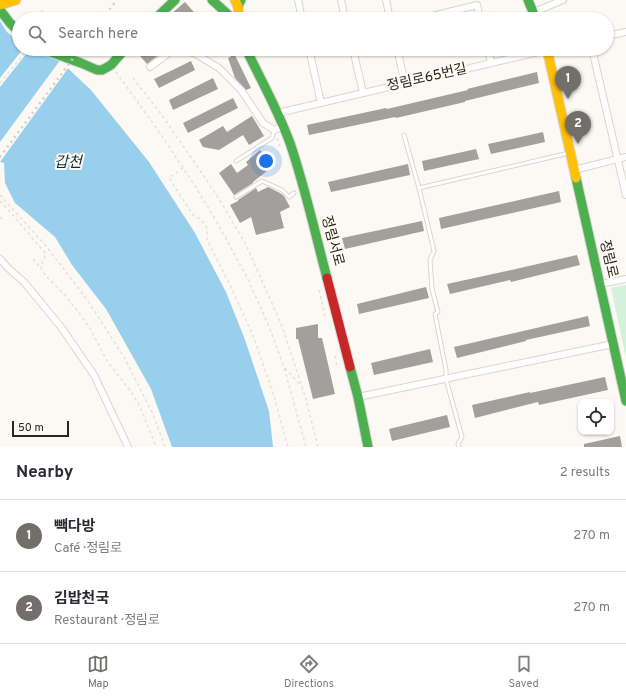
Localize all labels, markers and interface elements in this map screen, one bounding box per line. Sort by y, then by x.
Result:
search box [12,12,614,56]
icon: search [26,23,48,45]
text: Search here [58,25,138,44]
street label: 정림로65번길 [385,61,469,95]
pin: 1 [555,66,581,99]
pin: 2 [565,111,591,144]
your location [256,151,276,171]
water label: 갑천 [54,154,84,173]
street label: 정림서로 [317,214,347,268]
street label: 정림로 [595,238,621,280]
map controls [578,399,614,435]
button: locate [578,399,614,435]
scale bar [12,419,69,438]
text: 50 m [18,421,44,435]
text: Nearby [16,462,73,484]
text: 2 results [560,465,610,481]
text: 빽다방 [54,518,95,537]
text: 1 [26,528,32,544]
text: 270 m [573,528,610,544]
text: Café · 정림로 [54,541,122,557]
text: 김밥천국 [54,590,109,609]
text: 2 [25,600,33,616]
text: 270 m [573,600,610,616]
text: Restaurant · 정림로 [54,613,160,629]
tab: Map [87,653,109,691]
tab: Directions [284,653,334,691]
tab: Saved [508,653,539,691]

